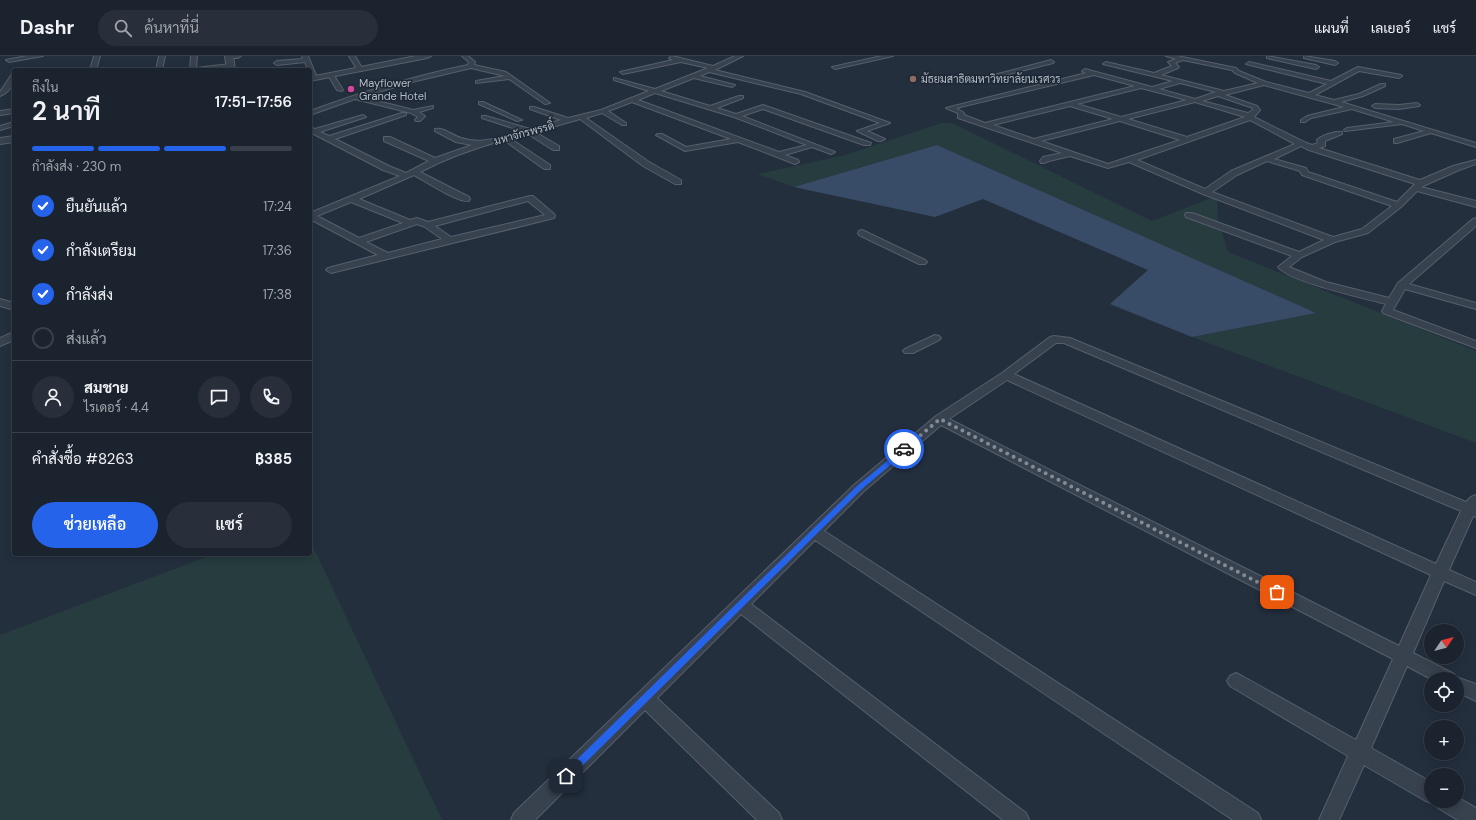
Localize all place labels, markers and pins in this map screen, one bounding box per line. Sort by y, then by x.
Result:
place label: มัธยมสาธิตมหาวิทยาลัยนเรศวร [921,72,1061,86]
marker: มัธยมสาธิตมหาวิทยาลัยนเรศวร [908,74,918,84]
place label: Mayflower Grande Hotel [359,76,426,103]
marker: Mayflower Grande Hotel [346,84,356,94]
pin [1260,575,1294,609]
pin [549,759,583,793]

